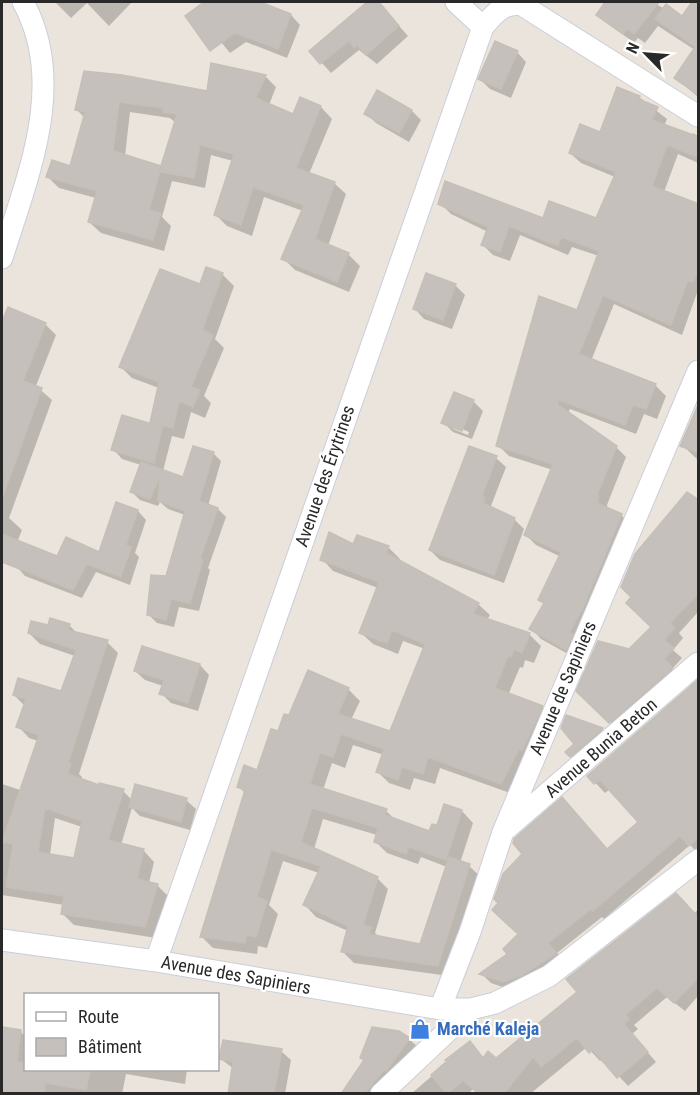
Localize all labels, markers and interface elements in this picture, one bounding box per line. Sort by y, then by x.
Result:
north arrow [616,24,676,84]
text: N [622,39,644,56]
street label: Avenue des Érytrines [290,402,359,549]
street label: Avenue de Sapiniers [525,618,600,758]
street label: Avenue Bunia Beton [540,693,661,802]
street label: Avenue des Sapiniers [160,951,313,998]
legend [24,993,219,1071]
text: Route [78,1006,119,1027]
shop icon: Marché Kaleja [408,1017,432,1041]
place label: Marché Kaleja [437,1018,539,1039]
text: Bâtiment [78,1036,142,1057]

